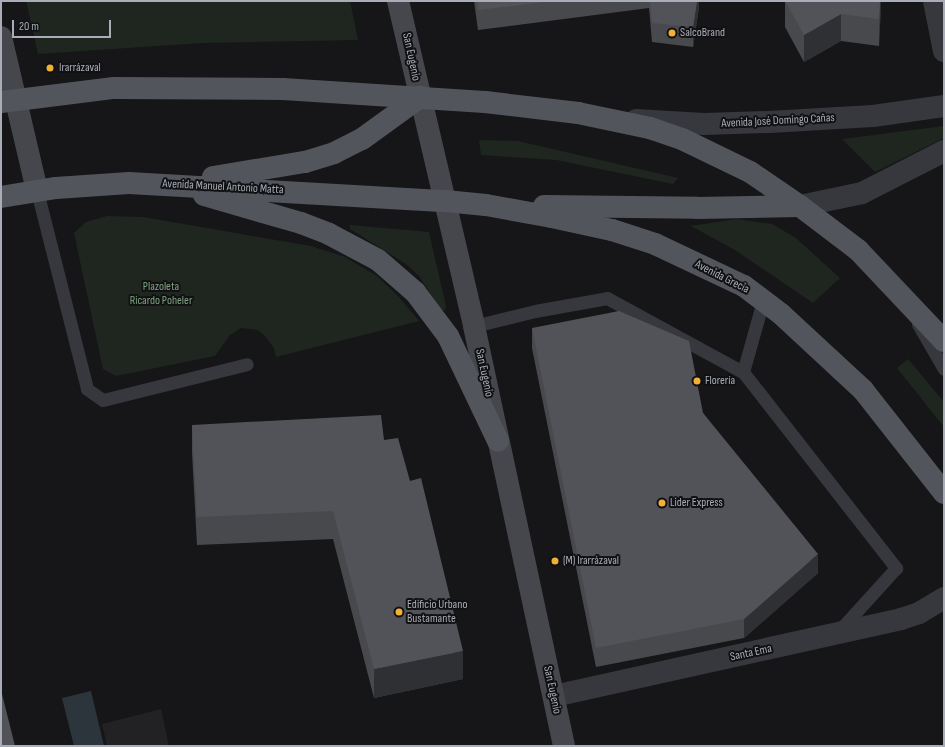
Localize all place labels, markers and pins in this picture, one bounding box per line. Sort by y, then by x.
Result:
place label: SalcoBrand [680,26,725,40]
marker: SalcoBrand [667,28,677,38]
place label: Irarrázaval [59,61,101,75]
marker: Irarrázaval [44,62,56,74]
place label: Florería [705,374,735,388]
marker: Florería [692,376,702,386]
place label: Lider Express [670,496,723,510]
marker: Lider Express [657,498,667,508]
place label: (M) Irarrázaval [563,554,619,568]
marker: (M) Irarrázaval [550,556,560,566]
place label: Edificio Urbano Bustamante [407,598,467,626]
marker: Edificio Urbano Bustamante [394,607,404,617]

